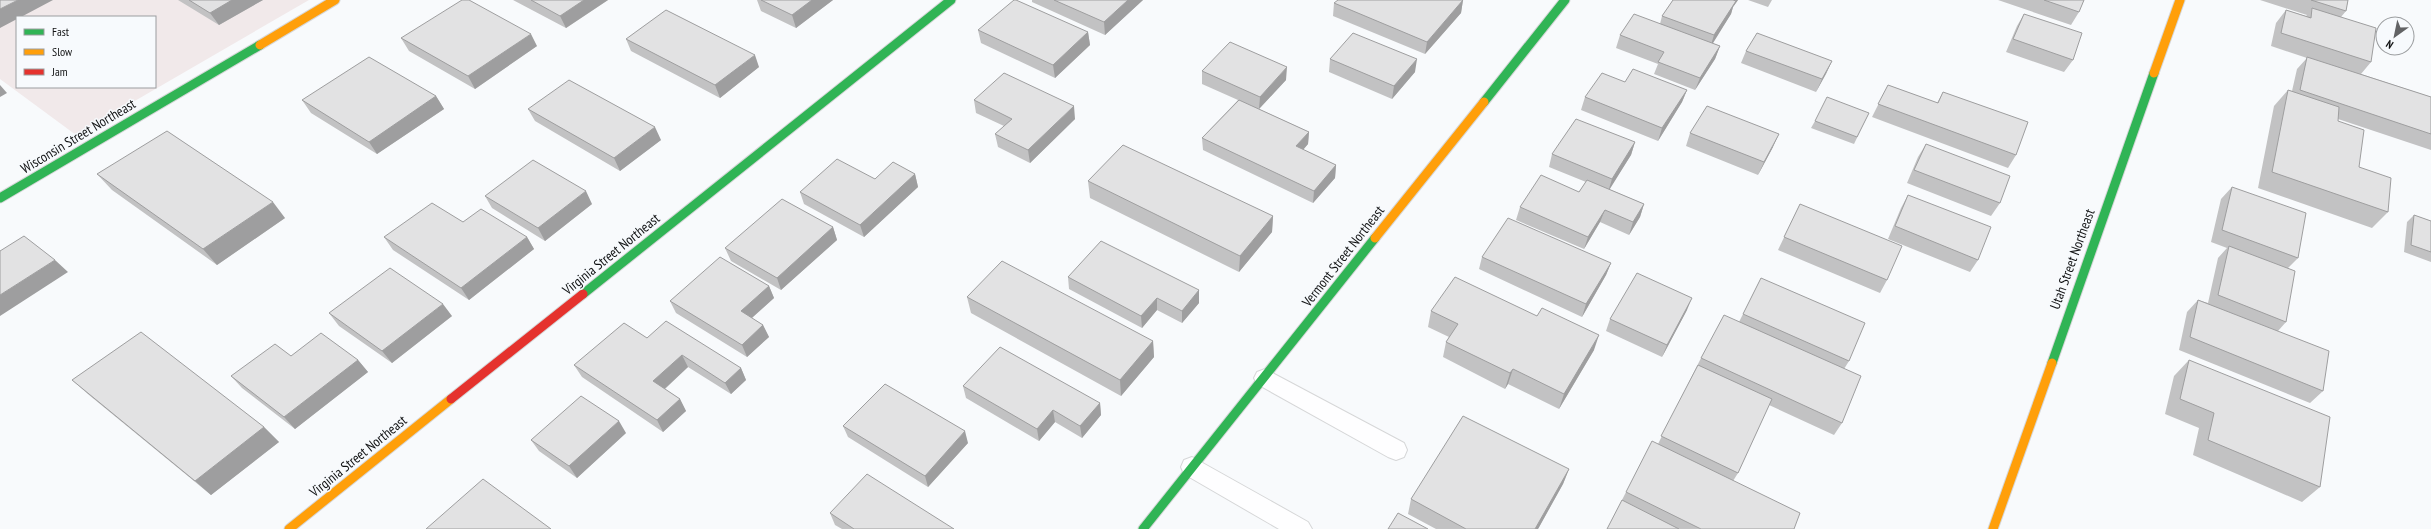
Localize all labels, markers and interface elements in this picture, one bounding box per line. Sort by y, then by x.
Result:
legend [16,16,156,88]
north arrow [2375,16,2415,56]
text: Fast [52,24,70,39]
text: N [2383,37,2396,52]
text: Slow [52,44,73,59]
text: Jam [51,64,68,79]
street label: Wisconsin Street Northeast [17,95,139,177]
street label: Vermont Street Northeast [1297,202,1388,311]
street label: Utah Street Northeast [2045,206,2099,312]
street label: Virginia Street Northeast [558,209,663,299]
street label: Virginia Street Northeast [305,411,410,501]

